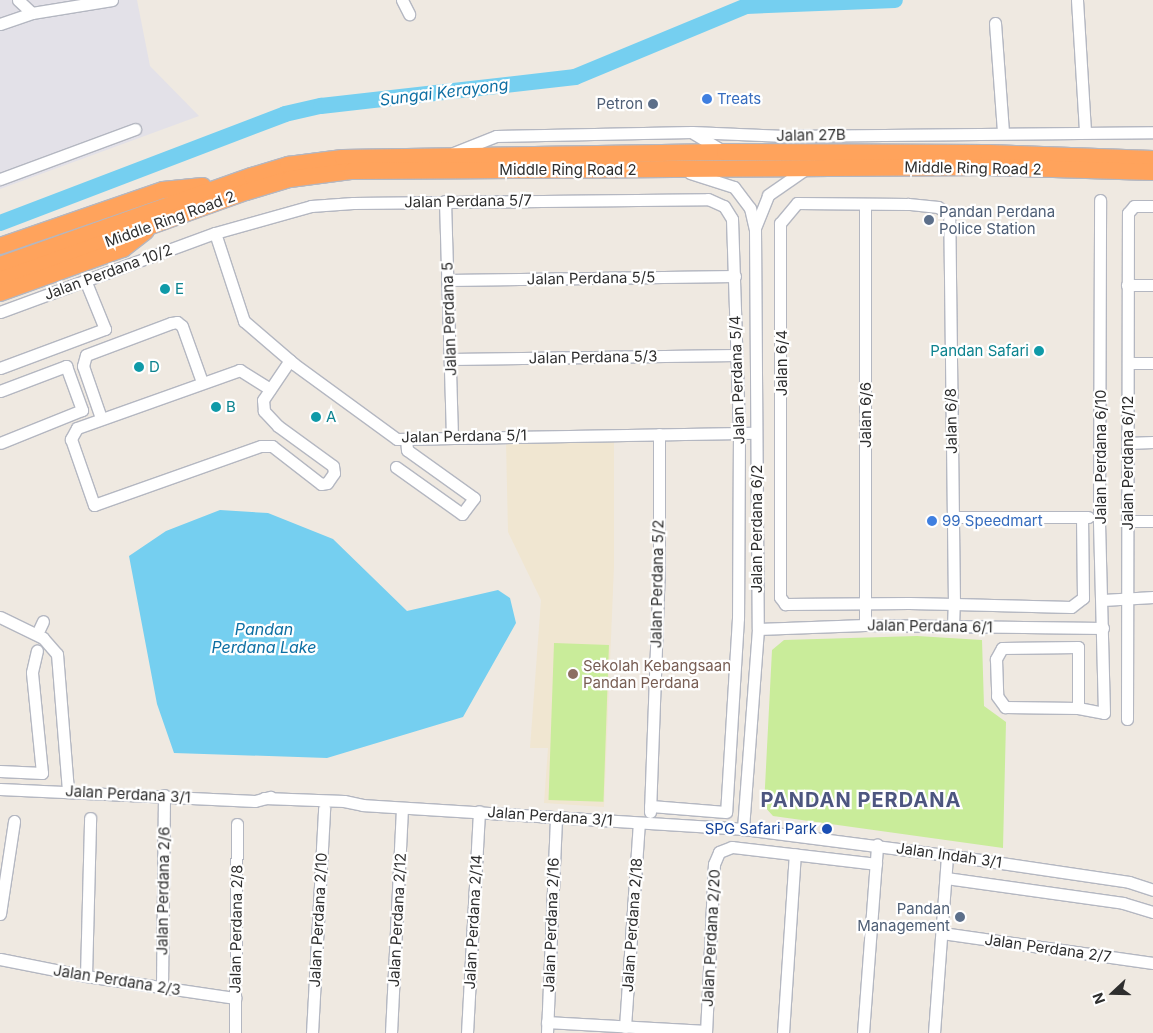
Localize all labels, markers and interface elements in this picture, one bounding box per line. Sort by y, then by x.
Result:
water label: Sungai Kerayong [379,75,509,109]
place label: Treats [717,90,761,108]
marker: Treats [701,93,713,105]
place label: Petron [597,95,643,113]
marker: Petron [647,98,659,110]
street label: Jalan 27B [776,125,846,145]
street label: Middle Ring Road 2 [904,158,1042,178]
street label: Middle Ring Road 2 [499,161,637,179]
street label: Middle Ring Road 2 [102,187,238,251]
street label: Jalan Perdana 5/7 [404,191,532,211]
place label: Pandan Perdana Police Station [939,202,1055,237]
marker: Pandan Perdana Police Station [923,214,935,226]
street label: Jalan Perdana 10/2 [41,240,175,304]
street label: Jalan Perdana 5 [438,262,460,376]
street label: Jalan Perdana 5/5 [527,268,655,288]
place label: E [175,280,184,298]
marker: E [159,283,171,295]
street label: Jalan Perdana 5/4 [726,315,748,445]
street label: Jalan 6/4 [773,330,791,396]
place label: Pandan Safari [930,342,1029,360]
marker: Pandan Safari [1033,345,1045,357]
street label: Jalan Perdana 5/3 [529,347,657,367]
place label: D [149,358,160,376]
marker: D [133,361,145,373]
street label: Jalan 6/6 [857,382,875,448]
street label: Jalan 6/8 [941,388,961,454]
street label: Jalan Perdana 6/10 [1092,389,1110,525]
street label: Jalan Perdana 6/12 [1119,396,1137,530]
place label: B [226,398,236,416]
marker: B [210,401,222,413]
place label: A [326,408,336,426]
marker: A [310,411,322,423]
street label: Jalan Perdana 5/1 [401,426,527,446]
street label: Jalan Perdana 6/2 [748,465,766,593]
place label: 99 Speedmart [942,512,1043,530]
marker: 99 Speedmart [926,515,938,527]
street label: Jalan Perdana 5/2 [647,520,667,648]
street label: Jalan Perdana 6/1 [867,616,993,636]
water label: Pandan Perdana Lake [211,619,317,657]
place label: Sekolah Kebangsaan Pandan Perdana [583,656,731,691]
marker: Sekolah Kebangsaan Pandan Perdana [567,668,579,680]
street label: Jalan Perdana 3/1 [65,782,191,806]
district label: PANDAN PERDANA [759,788,963,812]
street label: Jalan Perdana 3/1 [487,803,613,829]
place label: SPG Safari Park [705,820,817,838]
marker: SPG Safari Park [821,823,833,835]
street label: Jalan Perdana 2/6 [153,826,173,956]
street label: Jalan Indah 3/1 [895,839,1003,871]
street label: Jalan Perdana 2/10 [305,852,331,988]
street label: Jalan Perdana 2/12 [384,852,410,988]
street label: Jalan Perdana 2/14 [460,854,486,990]
street label: Jalan Perdana 2/16 [540,857,562,993]
street label: Jalan Perdana 2/18 [618,857,646,993]
street label: Jalan Perdana 2/8 [226,864,246,994]
street label: Jalan Perdana 2/20 [698,869,724,1007]
place label: Pandan Management [857,899,950,934]
marker: Pandan Management [954,911,966,923]
street label: Jalan Perdana 2/7 [983,930,1113,966]
street label: Jalan Perdana 2/3 [52,961,182,999]
north arrow [1088,968,1138,1018]
text: N [1089,991,1108,1007]

